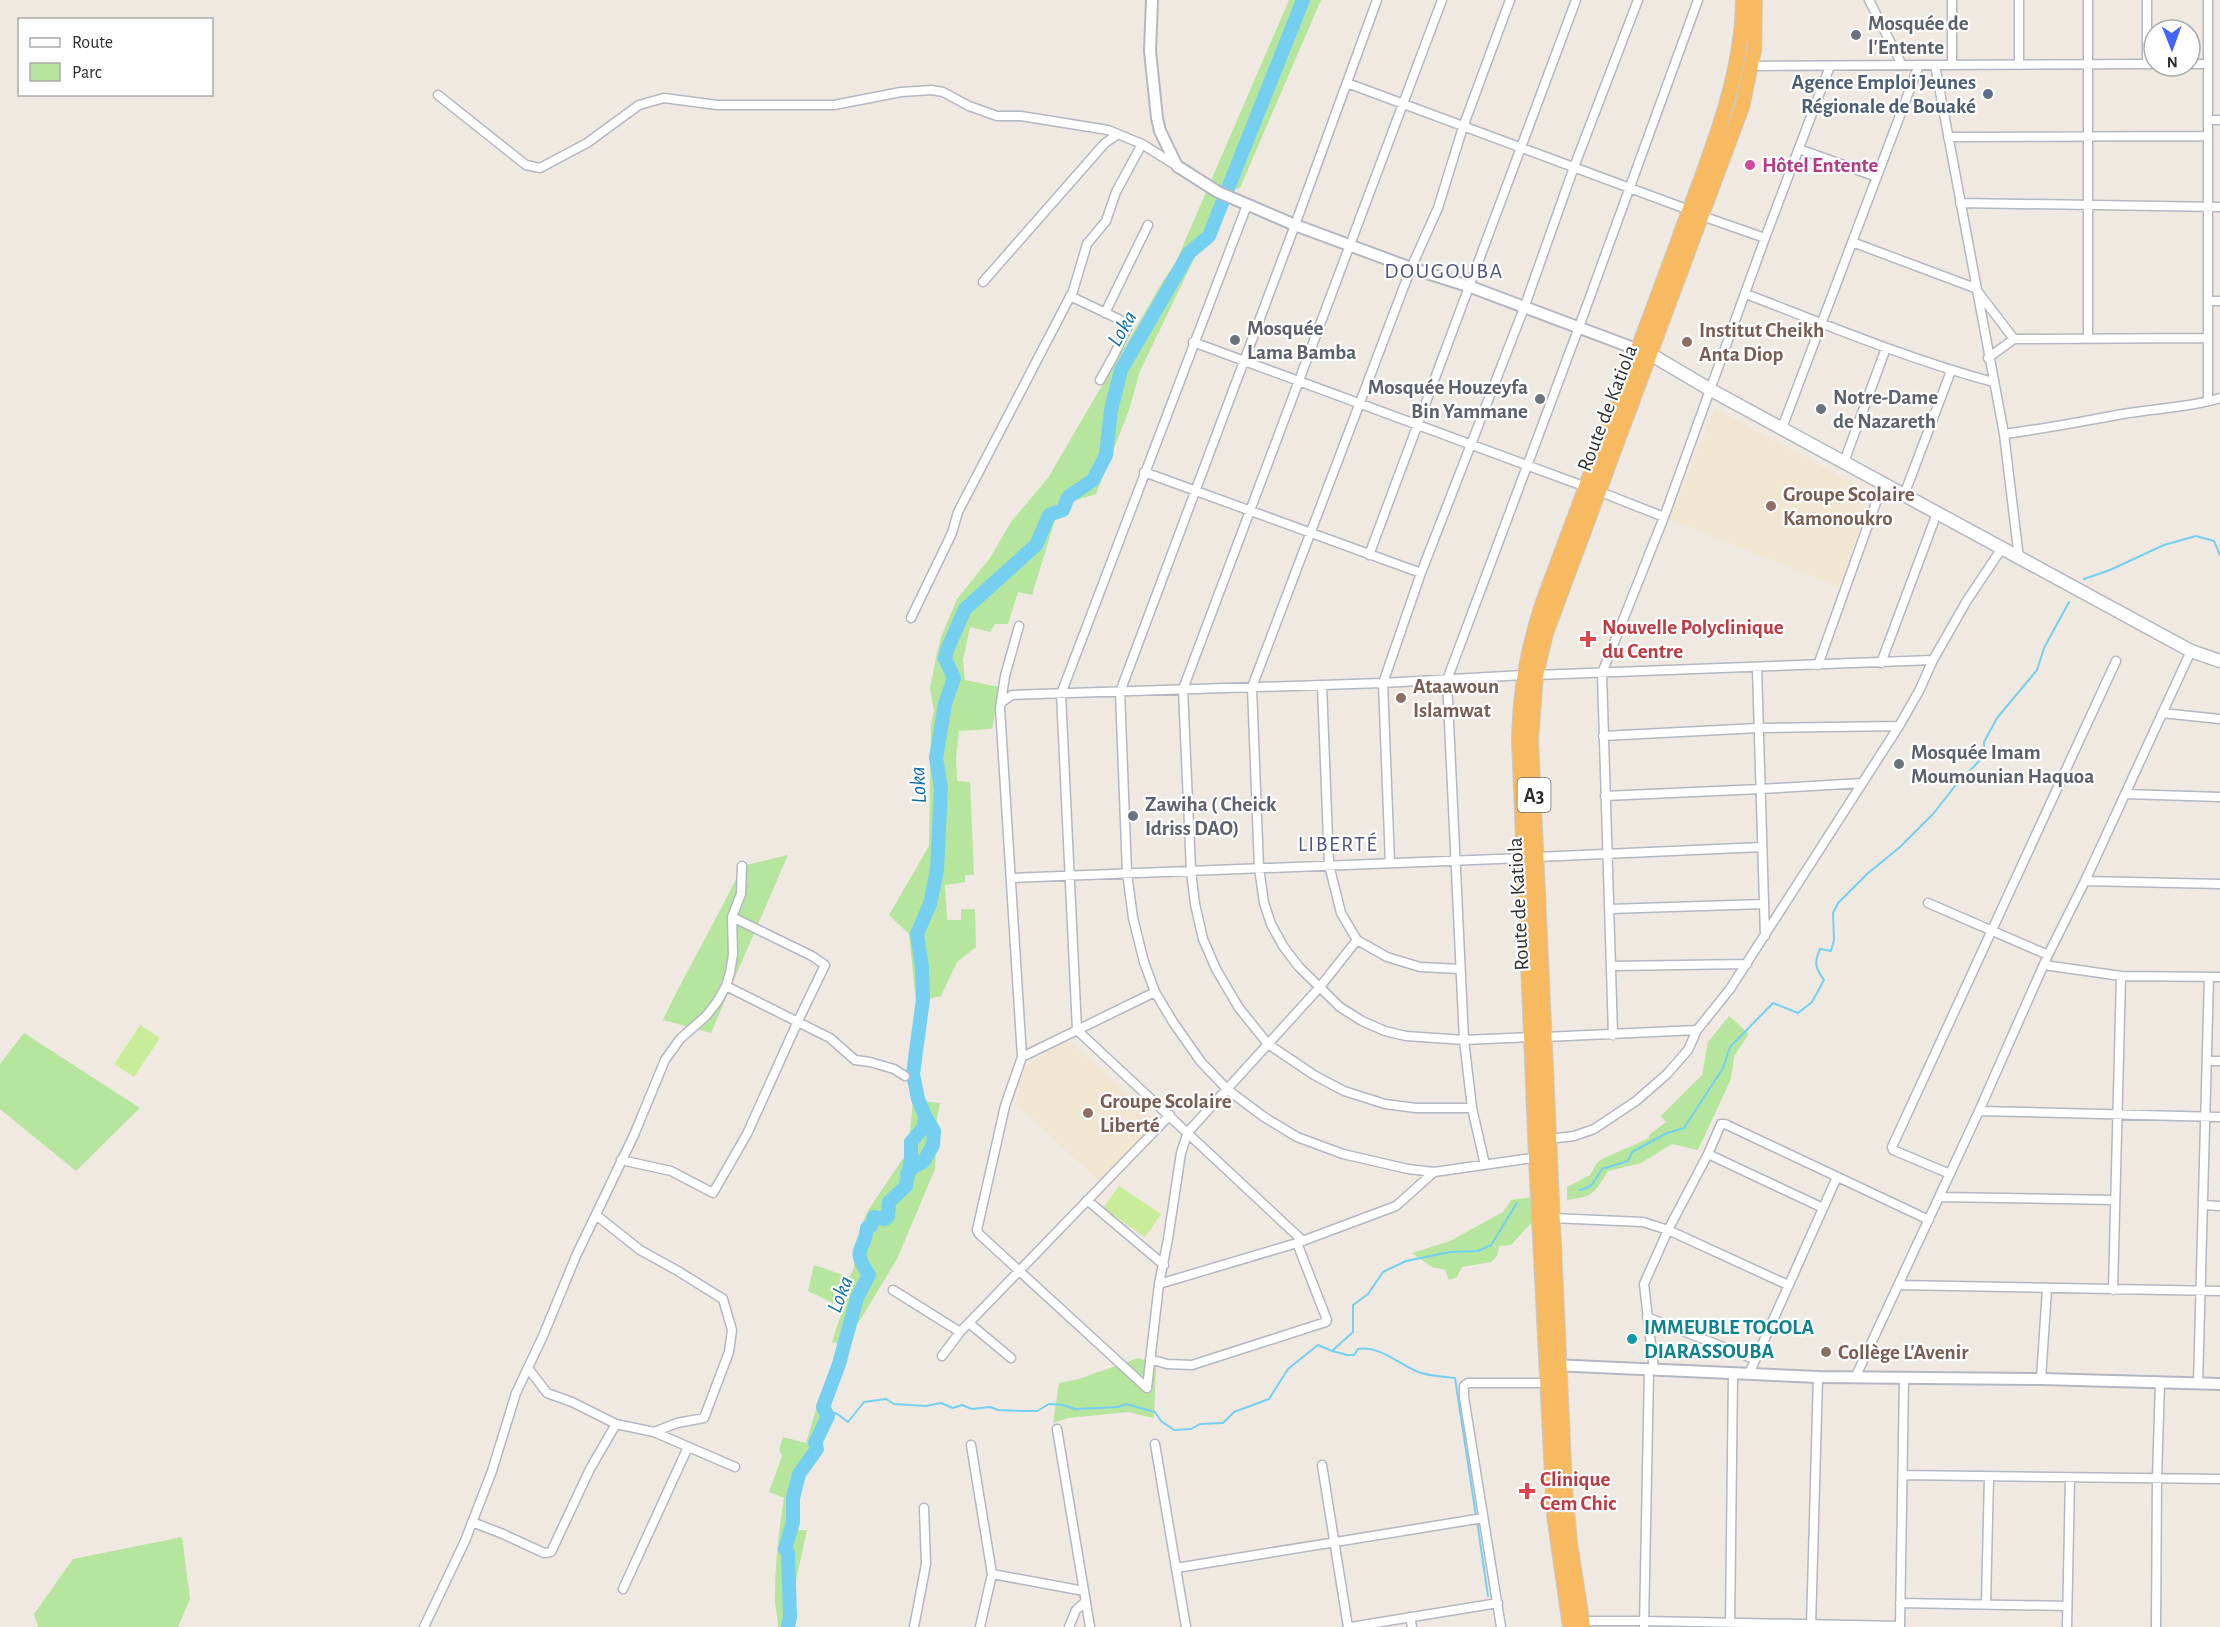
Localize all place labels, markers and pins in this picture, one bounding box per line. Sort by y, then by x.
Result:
place label: Mosquée de l'Entente [1868,13,1969,58]
marker: Mosquée de l'Entente [1849,28,1863,42]
place label: Agence Emploi Jeunes Régionale de Bouaké [1791,72,1976,117]
marker: Agence Emploi Jeunes Régionale de Bouaké [1981,87,1995,101]
place label: Hôtel Entente [1762,155,1879,176]
marker: Hôtel Entente [1743,158,1757,172]
place label: Mosquée Lama Bamba [1247,318,1356,363]
place label: Institut Cheikh Anta Diop [1699,320,1824,365]
marker: Mosquée Lama Bamba [1228,333,1242,347]
marker: Institut Cheikh Anta Diop [1680,335,1694,349]
place label: Mosquée Houzeyfa Bin Yammane [1368,377,1528,422]
place label: Notre-Dame de Nazareth [1833,387,1938,432]
marker: Mosquée Houzeyfa Bin Yammane [1533,392,1547,406]
marker: Notre-Dame de Nazareth [1814,402,1828,416]
place label: Groupe Scolaire Kamonoukro [1783,484,1915,529]
marker: Groupe Scolaire Kamonoukro [1764,499,1778,513]
place label: Nouvelle Polyclinique du Centre [1602,617,1784,662]
marker: Nouvelle Polyclinique du Centre [1579,630,1597,648]
place label: Ataawoun Islamwat [1413,676,1499,721]
marker: Ataawoun Islamwat [1394,691,1408,705]
place label: Mosquée Imam Moumounian Haquoa [1911,742,2094,787]
marker: Mosquée Imam Moumounian Haquoa [1892,757,1906,771]
place label: Zawiha ( Cheick Idriss DAO) [1145,794,1277,839]
marker: Zawiha ( Cheick Idriss DAO) [1126,809,1140,823]
place label: Groupe Scolaire Liberté [1100,1091,1232,1136]
marker: Groupe Scolaire Liberté [1081,1106,1095,1120]
place label: IMMEUBLE TOGOLA DIARASSOUBA [1644,1317,1814,1362]
marker: IMMEUBLE TOGOLA DIARASSOUBA [1625,1332,1639,1346]
place label: Collège L'Avenir [1838,1342,1969,1363]
marker: Collège L'Avenir [1819,1345,1833,1359]
place label: Clinique Cem Chic [1540,1469,1616,1514]
marker: Clinique Cem Chic [1518,1482,1536,1500]

